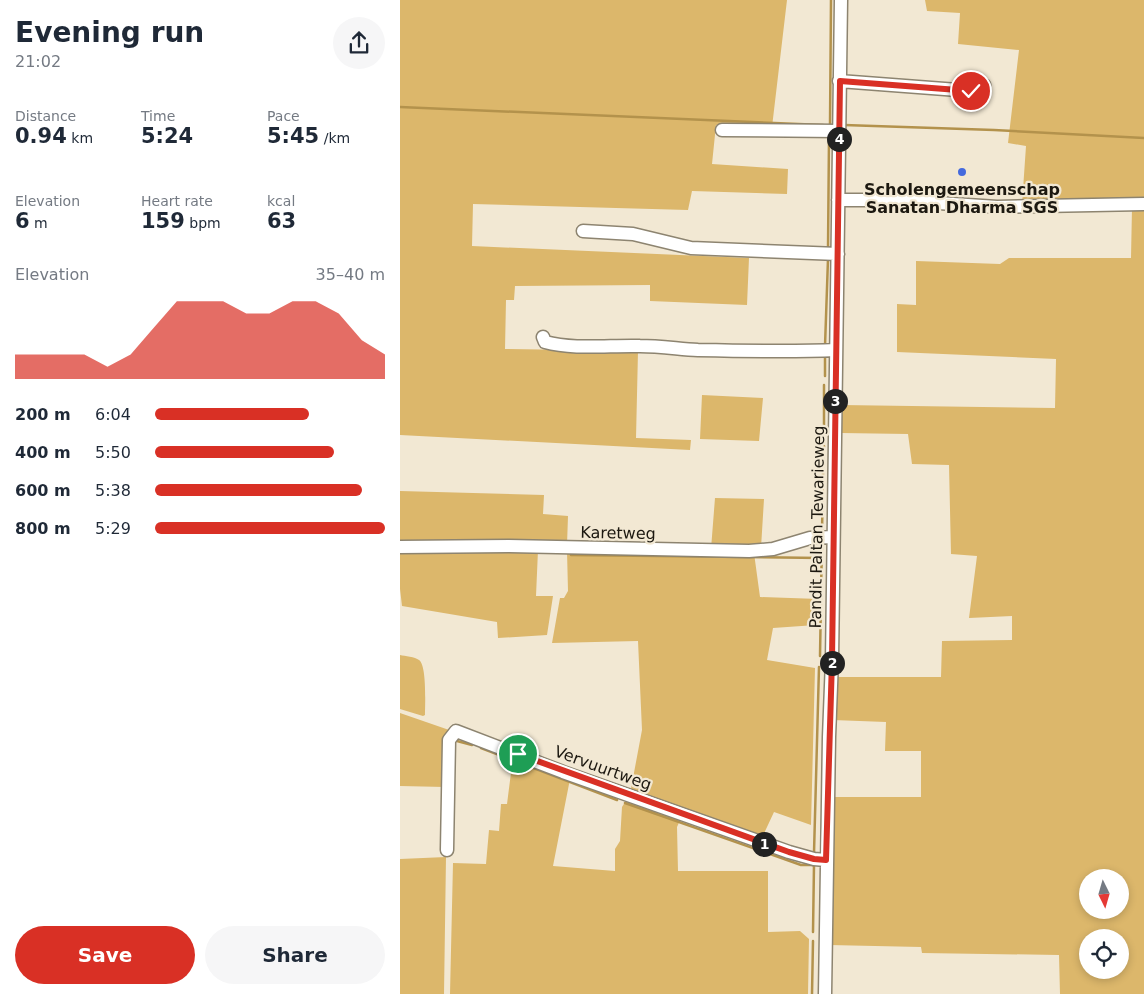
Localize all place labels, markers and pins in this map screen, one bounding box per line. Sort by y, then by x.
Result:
pin [950,70,992,112]
pin: 4 [826,126,852,152]
marker: Scholengemeenschap Sanatan Dharma SGS [956,166,968,178]
place label: Scholengemeenschap Sanatan Dharma SGS [864,180,1060,217]
pin: 3 [822,388,848,414]
pin: 2 [820,650,844,676]
pin [497,733,539,775]
pin: 1 [752,832,776,856]

